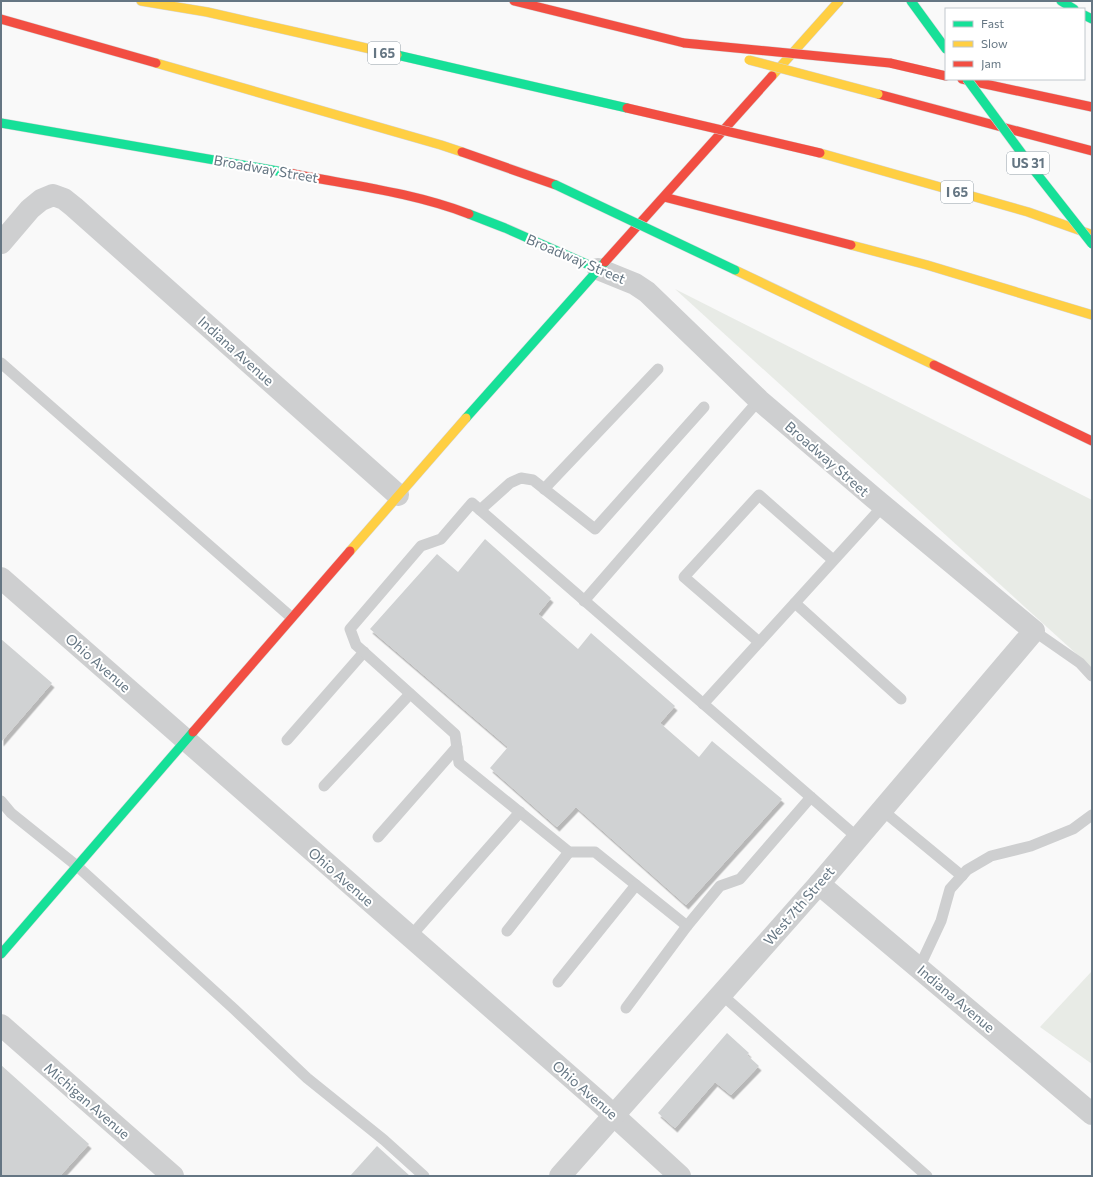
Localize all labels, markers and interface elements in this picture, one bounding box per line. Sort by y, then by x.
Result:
legend [945,8,1085,80]
text: Fast [981,16,1004,30]
text: Slow [981,36,1008,50]
road number: I 65 [368,42,400,64]
text: Jam [981,56,1001,71]
street label: Broadway Street [212,151,320,186]
road number: US 31 [1007,152,1049,174]
road number: I 65 [941,181,973,203]
street label: Broadway Street [524,230,628,287]
street label: Indiana Avenue [195,312,278,389]
street label: Broadway Street [782,417,873,500]
street label: Ohio Avenue [62,630,134,696]
street label: Ohio Avenue [305,844,377,910]
street label: West 7th Street [760,863,838,949]
street label: Indiana Avenue [914,961,998,1036]
street label: Ohio Avenue [549,1057,621,1123]
street label: Michigan Avenue [41,1059,134,1142]

